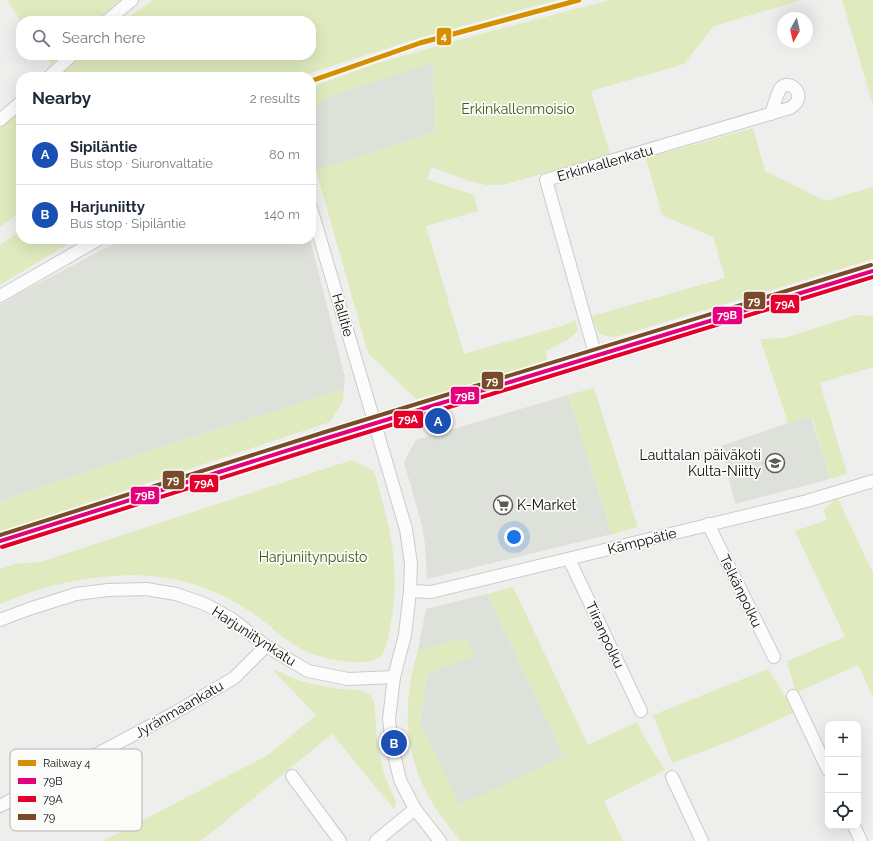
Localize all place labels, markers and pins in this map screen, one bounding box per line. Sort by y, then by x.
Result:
pin: A [425,406,451,436]
place label: Lauttalan päiväkoti Kulta-Niitty [639,447,761,479]
school or university icon: Lauttalan päiväkoti Kulta-Niitty [764,452,786,474]
supermarket icon: K-Market [492,494,514,516]
place label: K-Market [517,497,577,513]
pin: B [381,728,407,758]

